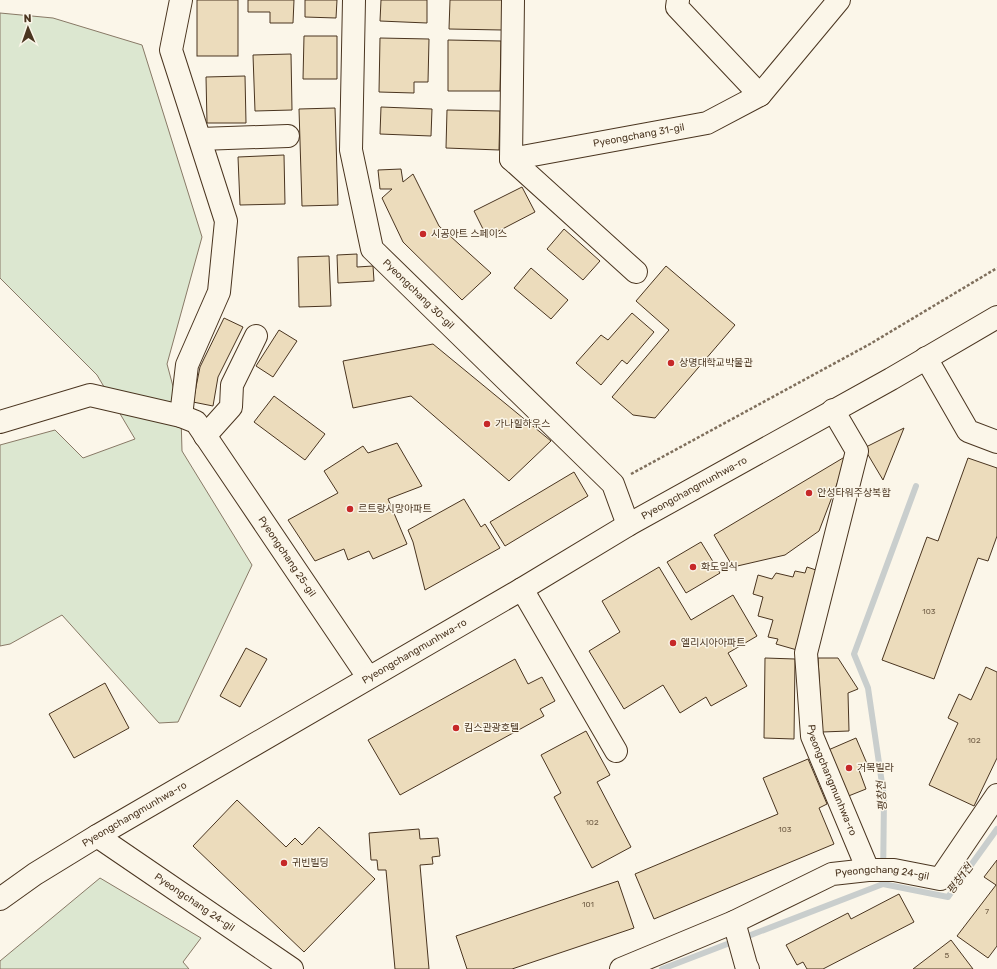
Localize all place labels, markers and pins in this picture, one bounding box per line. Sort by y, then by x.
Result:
place label: 시공아트 스페이스 [431,228,507,240]
marker: 시공아트 스페이스 [418,229,428,239]
place label: 상명대학교박물관 [679,357,753,369]
marker: 상명대학교박물관 [666,358,676,368]
place label: 가나힐하우스 [495,418,550,430]
marker: 가나힐하우스 [482,419,492,429]
place label: 안성타워주상복합 [817,487,891,499]
marker: 안성타워주상복합 [804,488,814,498]
place label: 르트랑시망아파트 [358,503,432,515]
marker: 르트랑시망아파트 [345,504,355,514]
place label: 화도일식 [701,561,738,573]
marker: 화도일식 [688,562,698,572]
place label: 엘리시아아파트 [681,637,745,649]
marker: 엘리시아아파트 [668,638,678,648]
place label: 킴스관광호텔 [464,722,519,734]
marker: 킴스관광호텔 [451,723,461,733]
place label: 거목빌라 [857,762,895,774]
marker: 거목빌라 [844,763,854,773]
place label: 귀빈빌딩 [292,857,329,869]
marker: 귀빈빌딩 [279,858,289,868]

